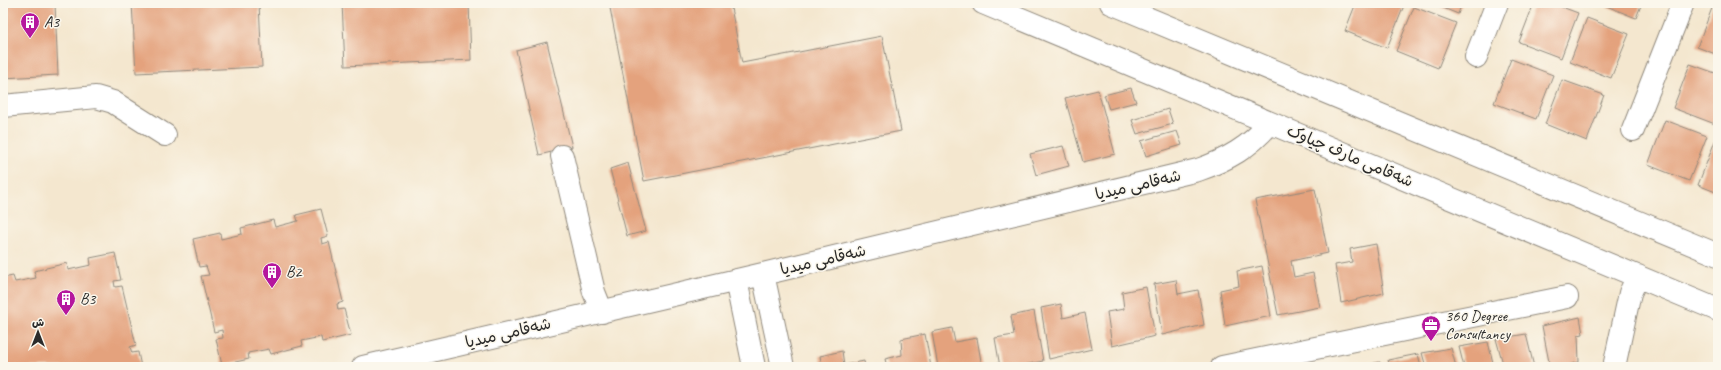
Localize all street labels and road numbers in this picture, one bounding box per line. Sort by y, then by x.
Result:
street label: شەقامی مارف چیاوک [1284,120,1416,192]
street label: شەقامی میدیا [1093,165,1183,205]
street label: شەقامی میدیا [778,240,868,280]
street label: شەقامی میدیا [463,313,553,353]

